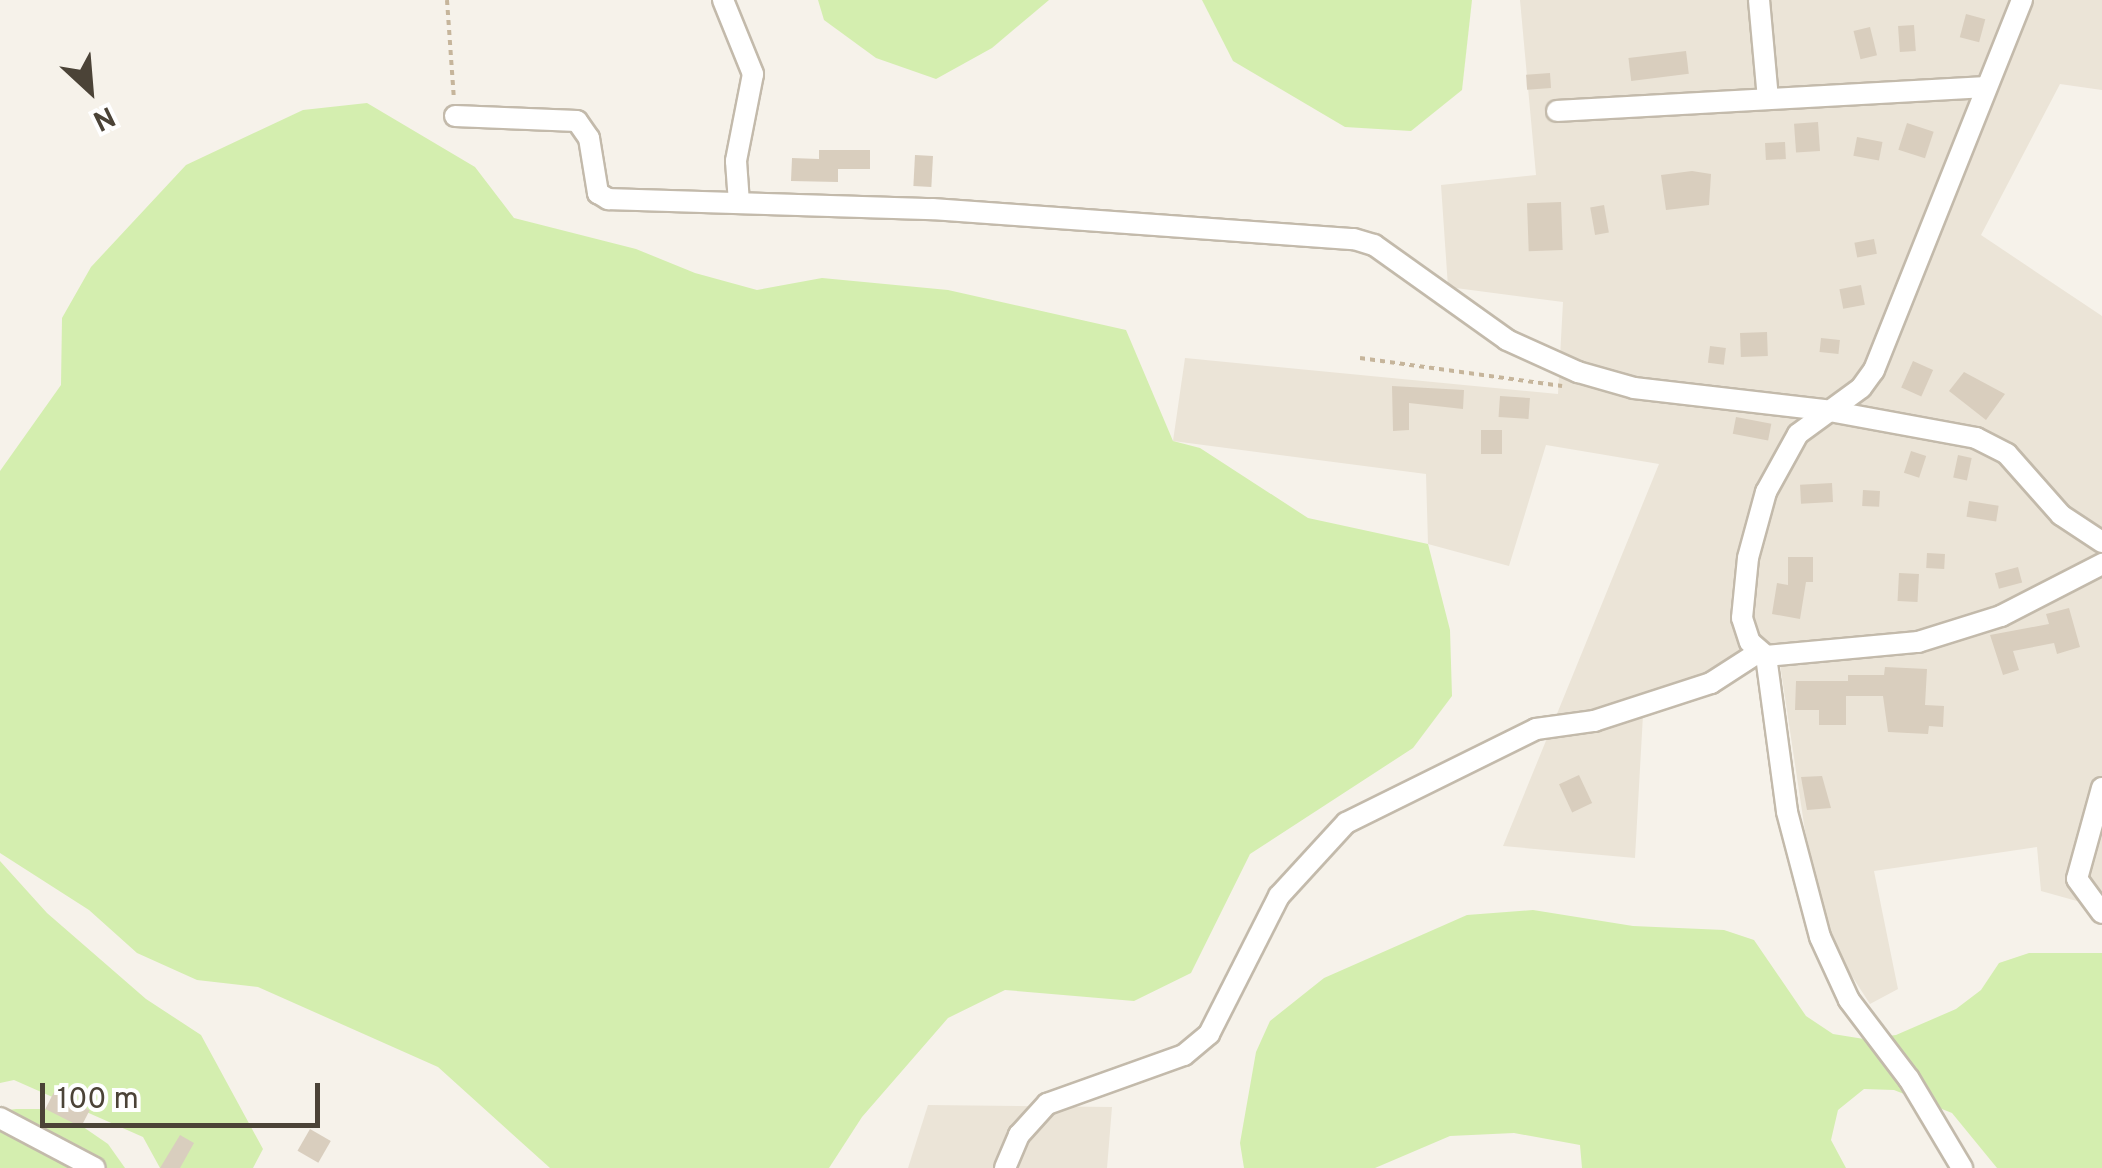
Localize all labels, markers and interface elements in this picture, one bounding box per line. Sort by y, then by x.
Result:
north arrow [40,40,140,140]
text: N [86,96,120,138]
scale bar [45,1063,325,1125]
text: 100 m [57,1082,139,1119]

